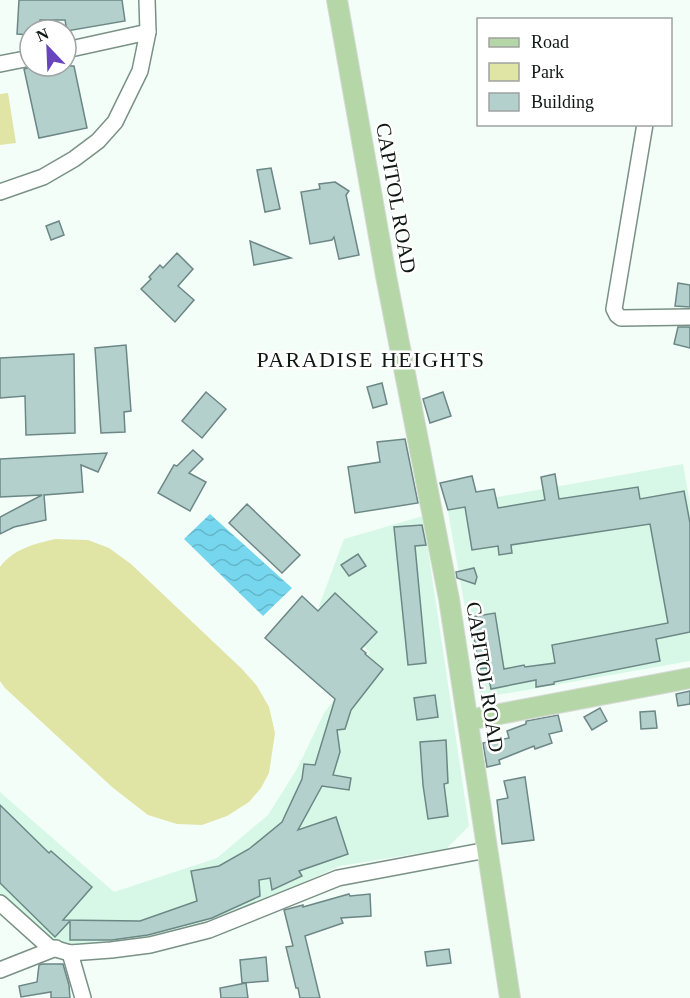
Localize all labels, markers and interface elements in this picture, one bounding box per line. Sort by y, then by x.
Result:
north arrow [18,18,78,78]
legend [477,18,672,126]
text: N [34,24,51,45]
text: Road [531,32,569,52]
text: Park [531,62,564,82]
text: Building [531,92,594,112]
street label: CAPITOL ROAD [371,121,421,275]
district label: PARADISE HEIGHTS [256,347,486,372]
street label: CAPITOL ROAD [461,600,509,754]

